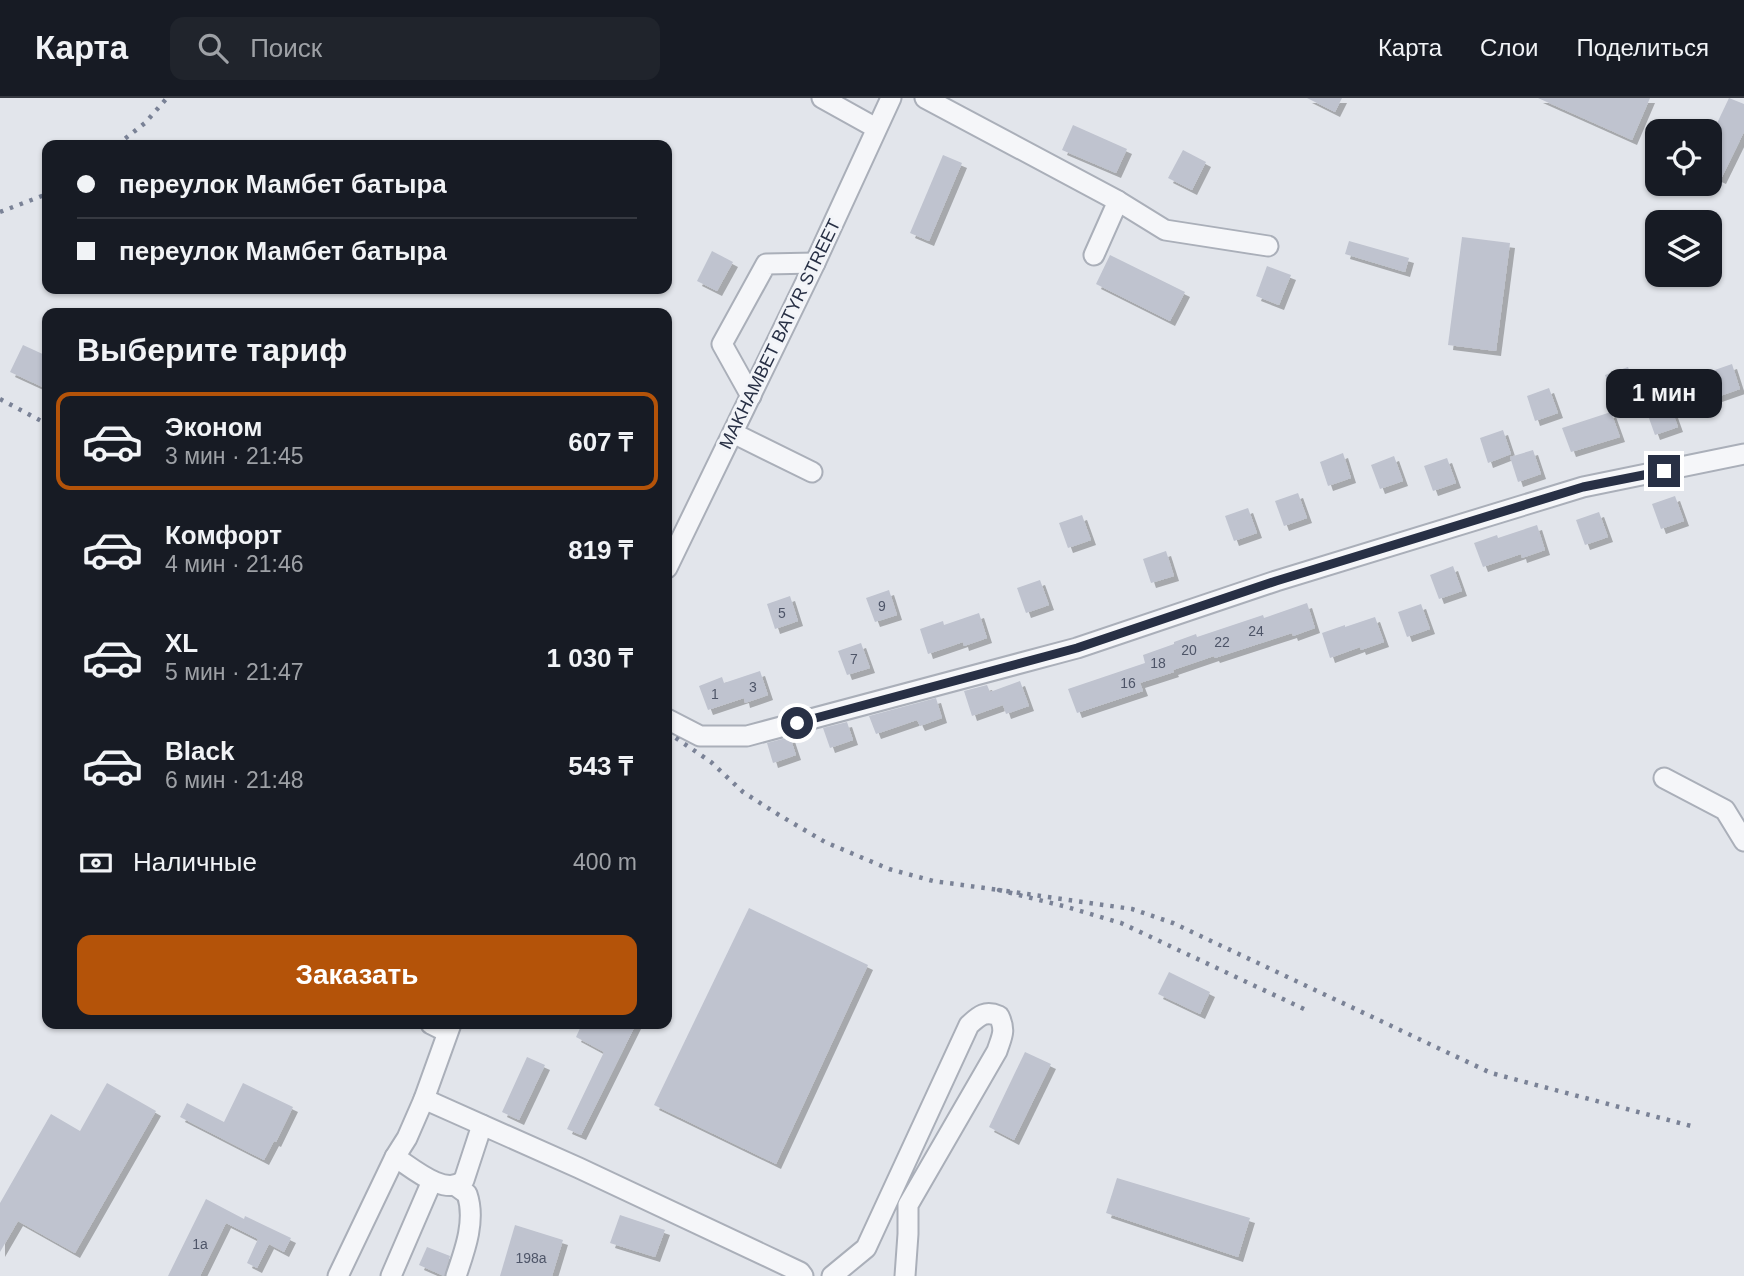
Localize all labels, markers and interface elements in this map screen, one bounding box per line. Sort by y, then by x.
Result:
search box [170,17,660,80]
text: Карта [35,29,128,66]
icon: search [194,29,232,67]
text: Поиск [250,33,322,63]
text: Карта [1378,34,1442,61]
text: Слои [1480,34,1538,61]
text: Поделиться [1576,34,1709,61]
map controls [1645,119,1722,287]
button: locate [1645,119,1722,196]
text: переулок Мамбет батыра [119,169,447,199]
button: layers [1645,210,1722,287]
street label: MAKHAMBET BATYR STREET [715,216,845,452]
text: переулок Мамбет батыра [119,236,447,266]
text: Выберите тариф [77,332,347,368]
callout: 1 мин [1606,370,1722,418]
text: 1 мин [1632,380,1696,406]
icon: car [81,410,144,473]
text: Эконом [165,412,263,442]
text: 607 ₸ [568,427,633,457]
text: 3 мин · 21:45 [165,443,304,469]
route end [1648,455,1680,487]
icon: car [81,518,144,581]
text: Комфорт [165,520,282,550]
text: 819 ₸ [568,535,633,565]
text: 4 мин · 21:46 [165,551,304,577]
house number: 9 [878,598,886,614]
house number: 5 [778,605,786,621]
house number: 24 [1248,623,1264,639]
icon: car [81,626,144,689]
text: XL [165,628,198,658]
house number: 22 [1214,634,1230,650]
house number: 20 [1181,642,1197,658]
text: 1 030 ₸ [547,643,633,673]
house number: 7 [850,651,858,667]
house number: 18 [1150,655,1166,671]
text: 5 мин · 21:47 [165,659,304,685]
house number: 16 [1120,675,1136,691]
house number: 3 [749,679,757,695]
house number: 1 [711,686,719,702]
route start [781,707,813,739]
icon: car [81,734,144,797]
text: Black [165,736,234,766]
text: 543 ₸ [568,751,633,781]
text: 6 мин · 21:48 [165,767,304,793]
icon: cash [77,844,115,882]
text: Наличные [133,847,257,877]
text: 400 m [573,849,637,875]
button: Заказать [77,935,637,1015]
house number: 1а [192,1236,208,1252]
house number: 198а [515,1250,547,1266]

